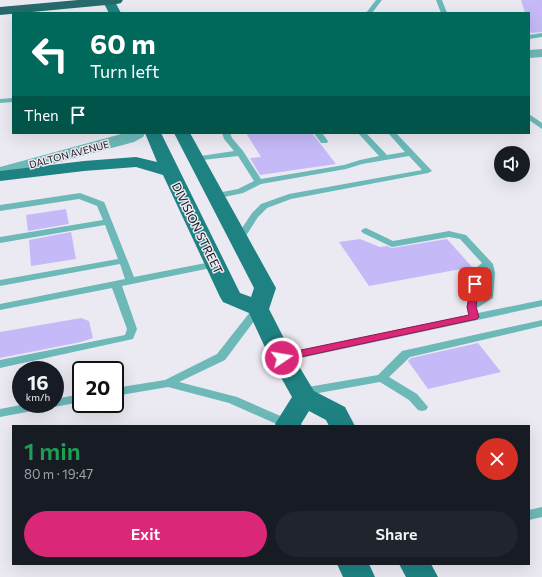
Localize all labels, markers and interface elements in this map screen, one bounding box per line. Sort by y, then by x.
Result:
text: 60 m [90,26,156,60]
icon: left [24,28,76,80]
text: Turn left [90,60,159,82]
icon: arrive [67,104,89,126]
text: Then [24,106,59,124]
street label: DALTON AVENUE [28,138,110,170]
map controls [494,146,530,182]
button: sound [494,146,530,182]
street label: DIVISION STREET [170,180,226,276]
pin [458,267,492,301]
icon: arrive [464,273,486,295]
position arrow [261,337,303,379]
speed limit sign: 20 [72,361,124,413]
text: 16 [27,370,49,394]
text: km/h [26,391,50,403]
text: 1 min [24,436,81,465]
button: close [476,438,518,480]
text: 80 m · 19:47 [24,466,93,482]
button: Exit [24,511,267,557]
button: Share [275,511,518,557]

